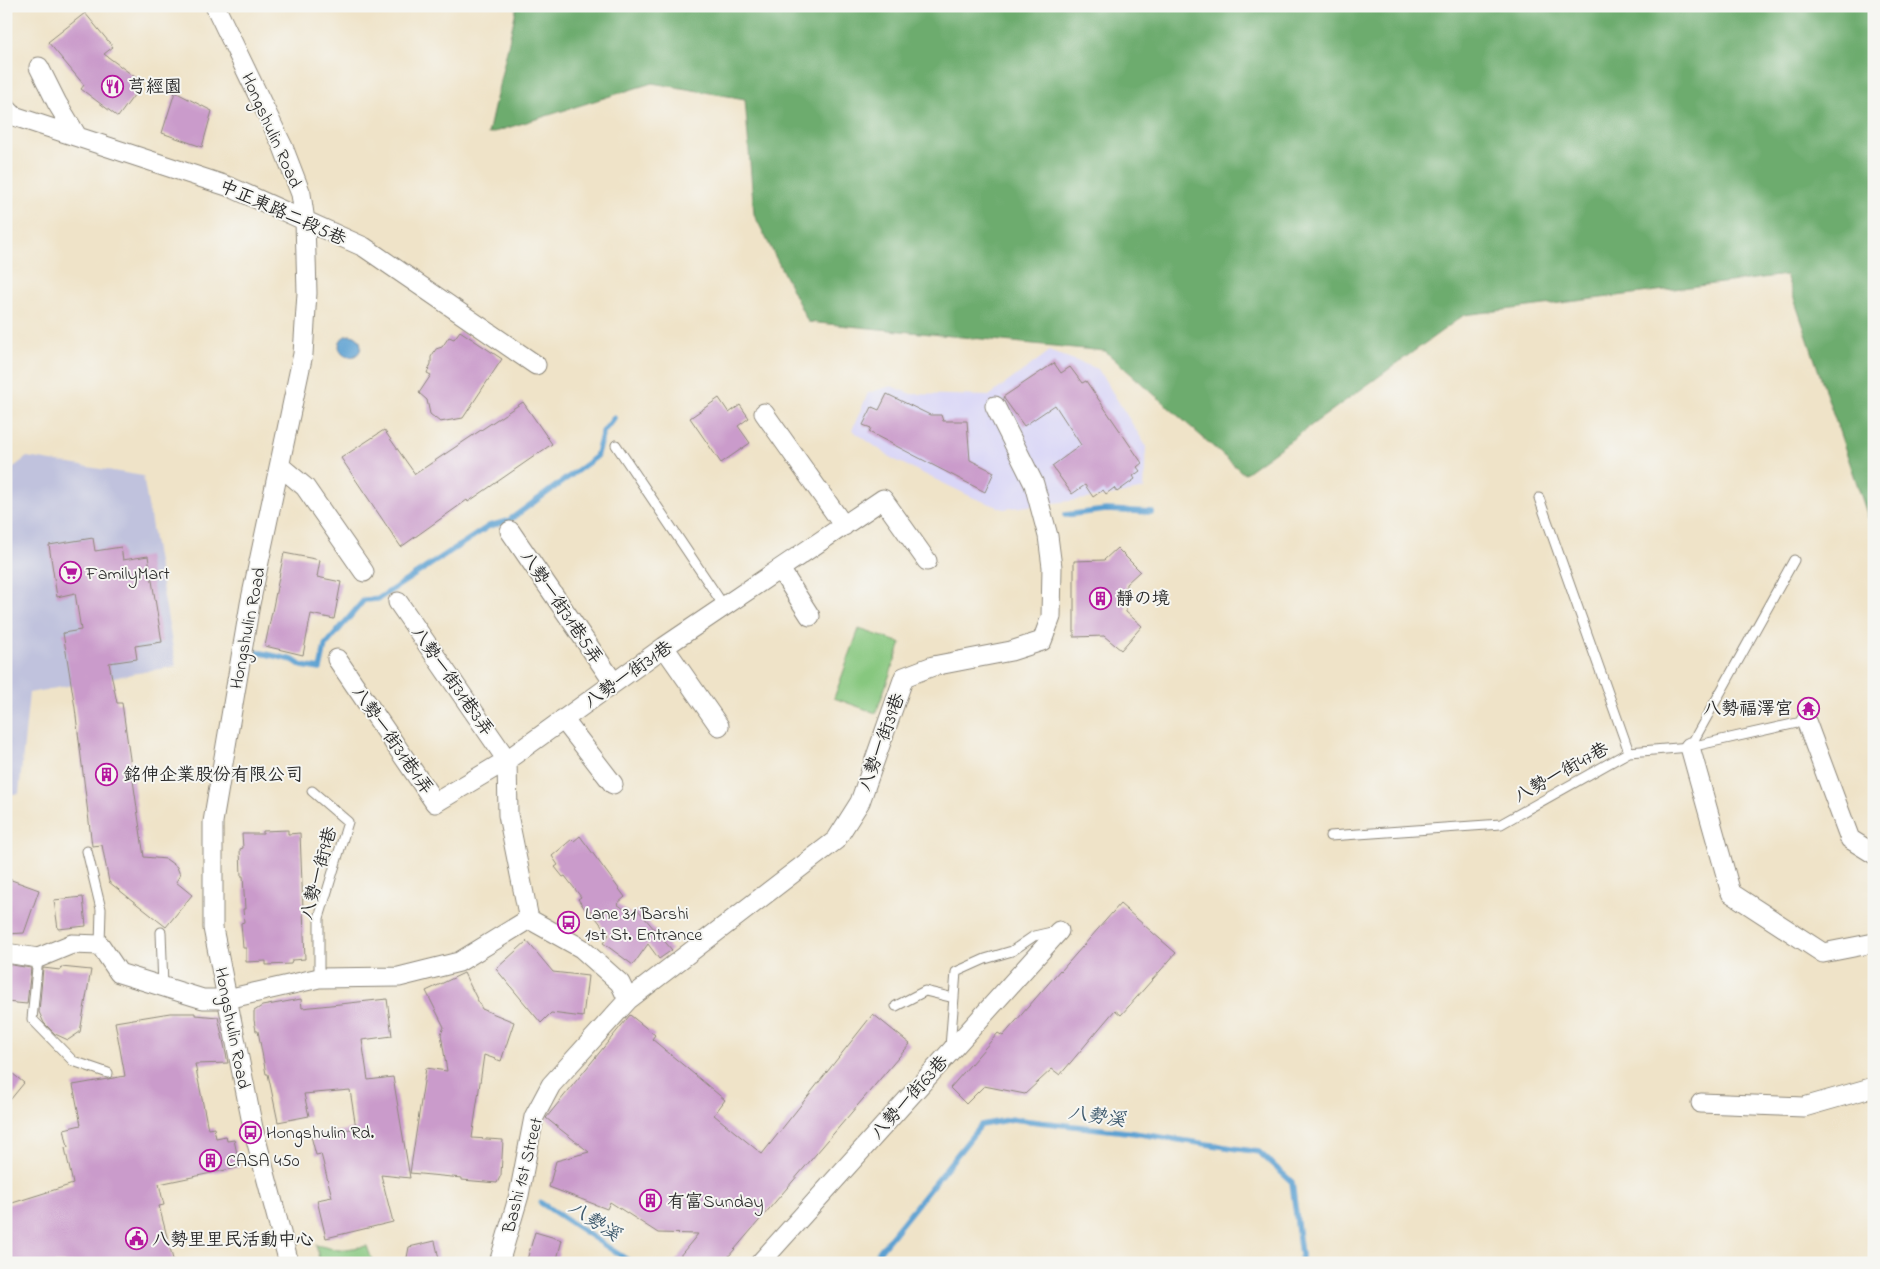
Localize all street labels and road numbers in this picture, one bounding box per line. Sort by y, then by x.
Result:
street label: Hongshulin Road [232,69,307,193]
street label: 中正東路二段5巷 [215,174,350,253]
street label: 八勢一街31巷5弄 [513,546,608,670]
street label: Hongshulin Road [224,565,274,692]
street label: 八勢一街31巷3弄 [404,622,499,742]
street label: 八勢一街31巷 [579,635,679,716]
street label: 八勢一街31巷1弄 [344,682,438,801]
street label: 八勢一街39巷 [853,690,913,795]
street label: 八勢一街47巷 [1510,737,1614,811]
street label: 八勢一街9巷 [295,824,345,923]
street label: Hongshulin Road [206,965,256,1092]
street label: 八勢一街63巷 [866,1050,955,1146]
street label: Bashi 1st Street [497,1115,551,1237]

